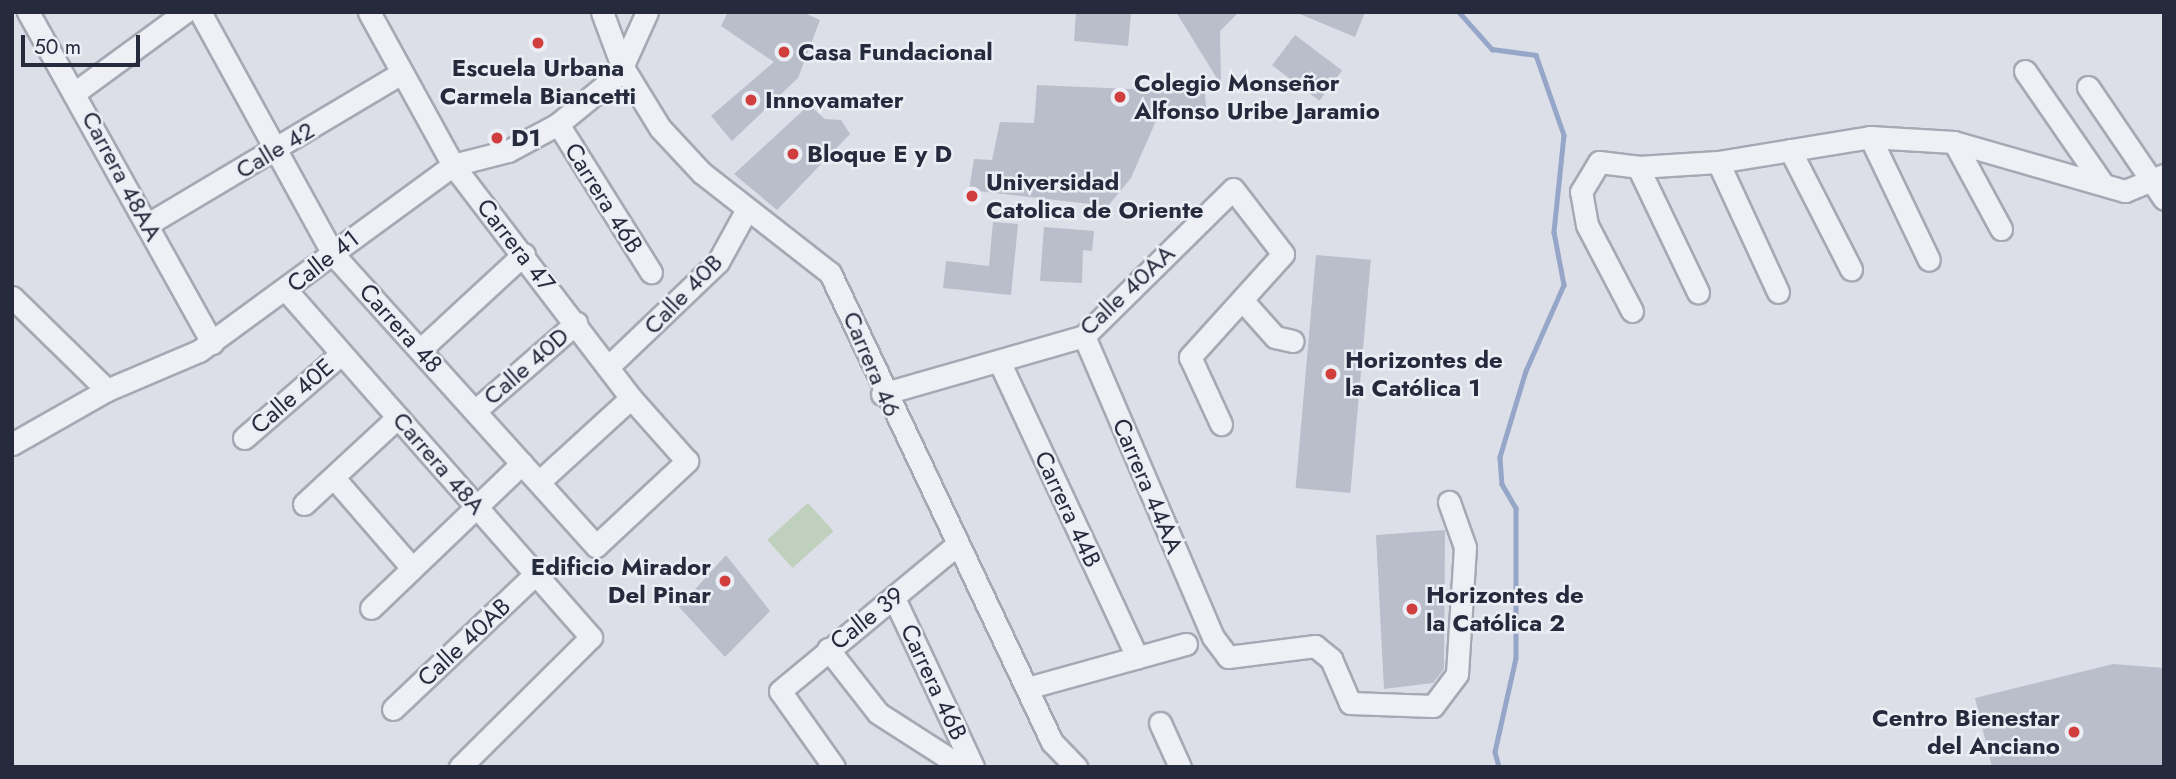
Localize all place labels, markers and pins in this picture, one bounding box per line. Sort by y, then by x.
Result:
marker: Escuela Urbana Carmela Biancetti [530,35,546,51]
place label: Casa Fundacional [798,38,993,66]
marker: Casa Fundacional [776,44,792,60]
place label: Escuela Urbana Carmela Biancetti [440,54,636,110]
place label: Colegio Monseñor Alfonso Uribe Jaramio [1134,69,1380,125]
place label: Innovamater [765,86,904,114]
marker: Colegio Monseñor Alfonso Uribe Jaramio [1112,89,1128,105]
marker: Innovamater [743,92,759,108]
place label: D1 [511,124,541,152]
marker: D1 [489,130,505,146]
place label: Bloque E y D [807,140,952,168]
marker: Bloque E y D [785,146,801,162]
place label: Universidad Catolica de Oriente [986,168,1204,224]
marker: Universidad Catolica de Oriente [964,188,980,204]
place label: Horizontes de la Católica 1 [1345,346,1503,402]
marker: Horizontes de la Católica 1 [1323,366,1339,382]
place label: Edificio Mirador Del Pinar [531,553,711,609]
marker: Edificio Mirador Del Pinar [717,573,733,589]
place label: Horizontes de la Católica 2 [1426,581,1584,637]
marker: Horizontes de la Católica 2 [1404,601,1420,617]
place label: Centro Bienestar del Anciano [1872,704,2060,760]
marker: Centro Bienestar del Anciano [2066,724,2082,740]

